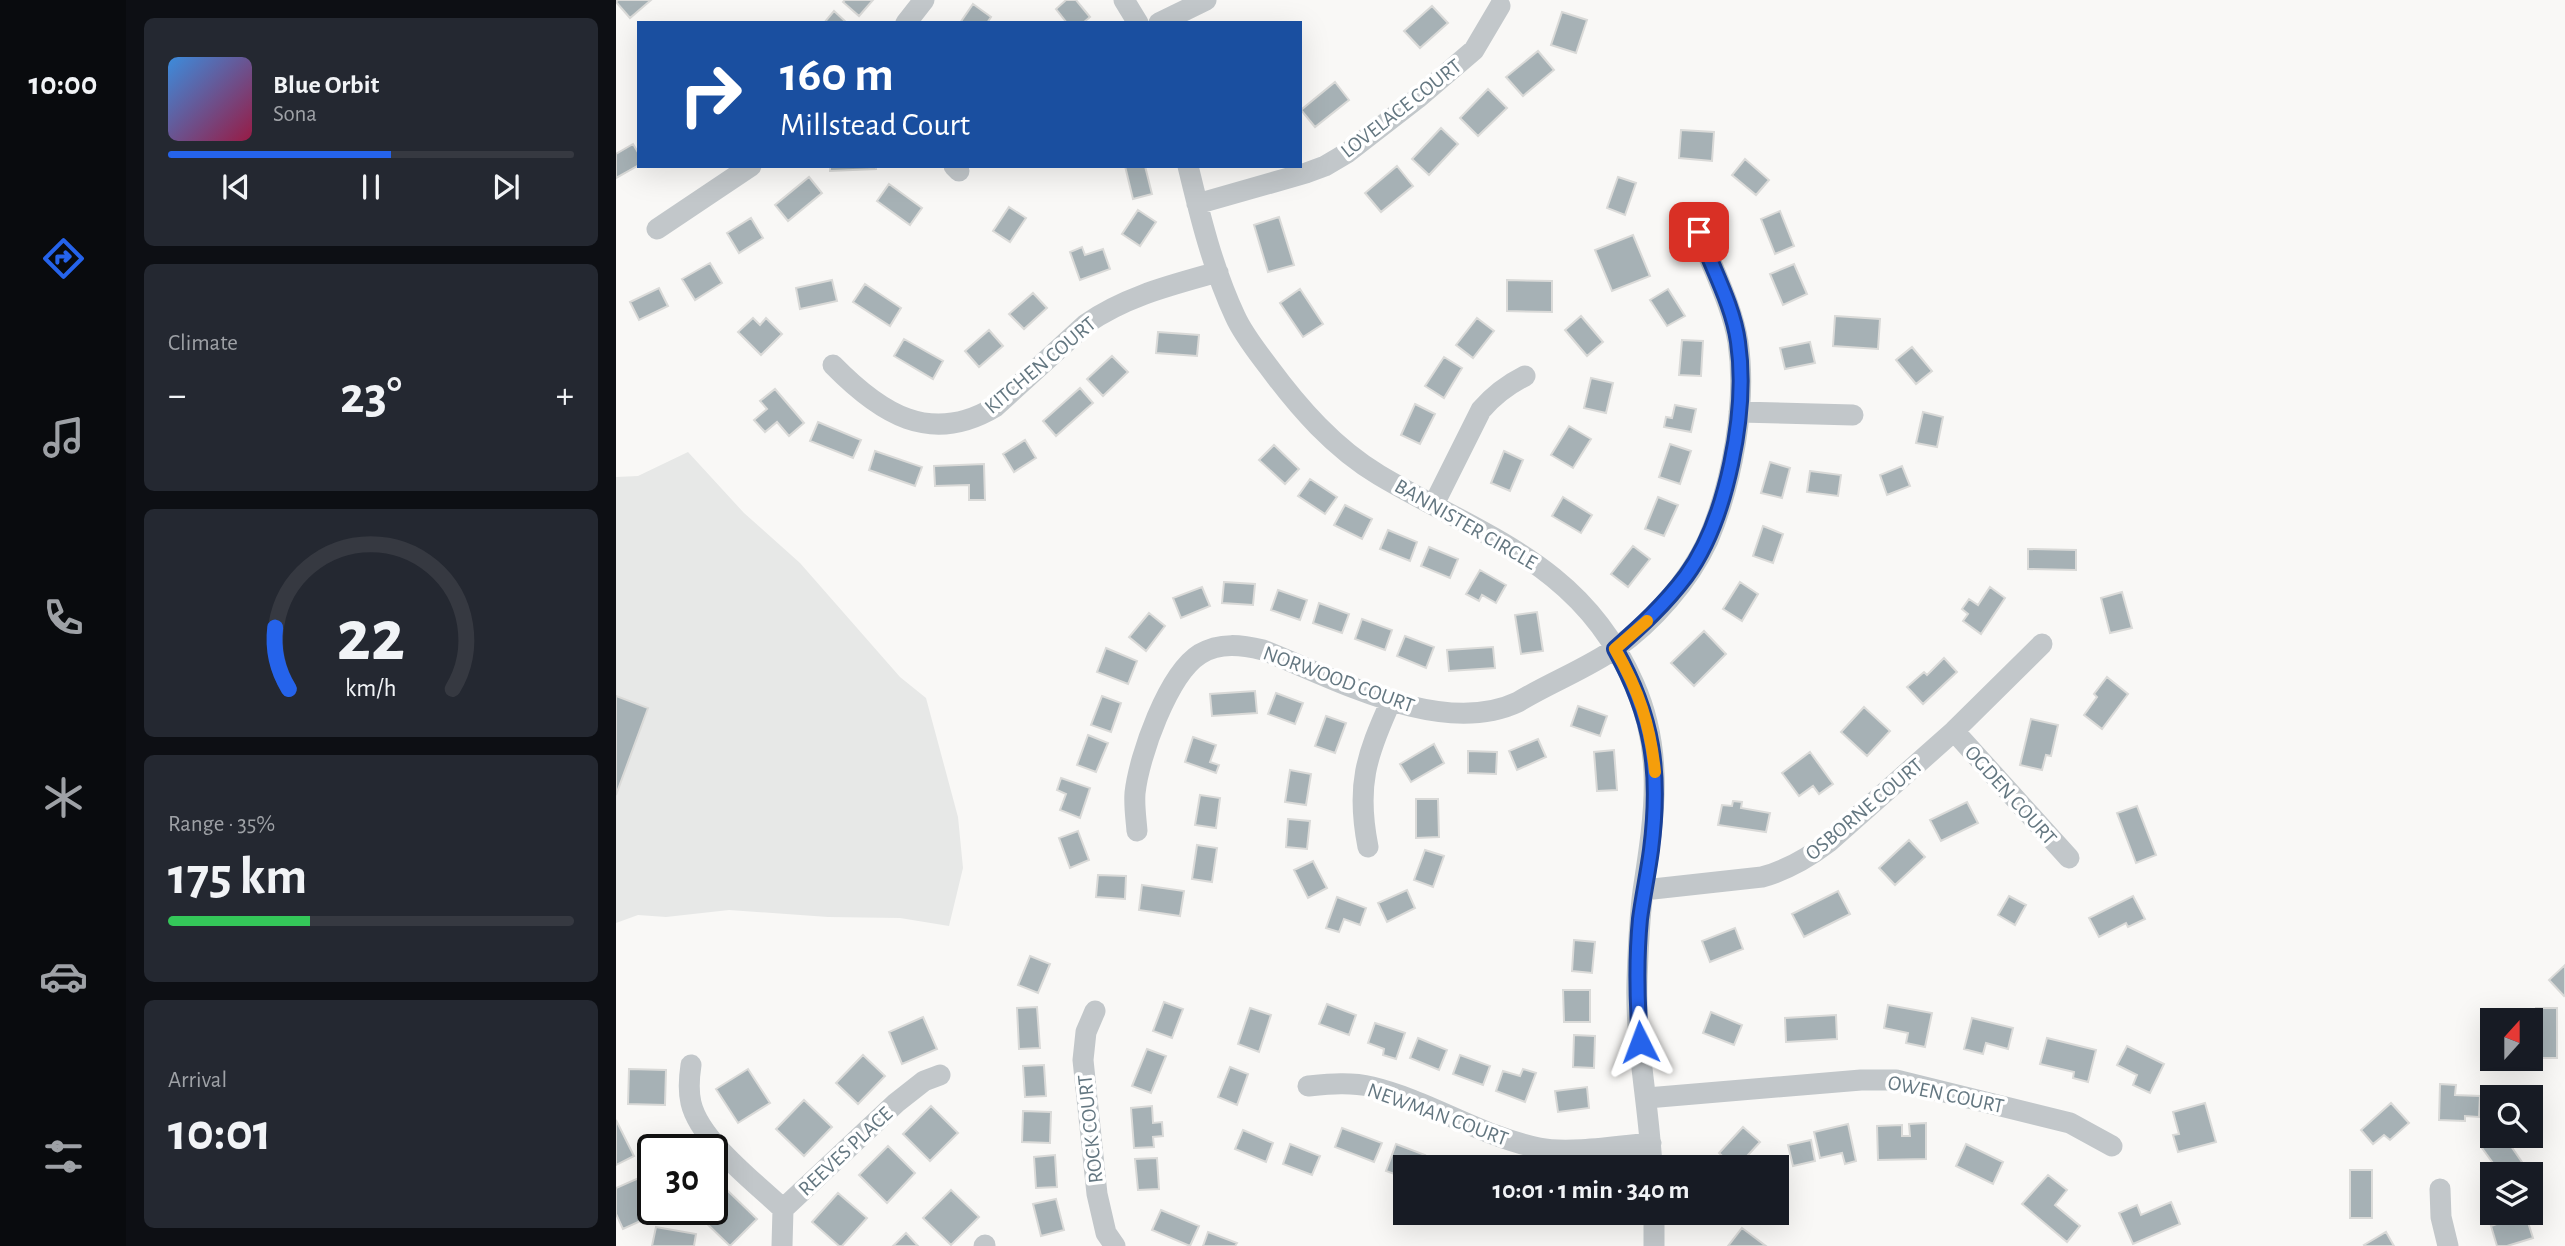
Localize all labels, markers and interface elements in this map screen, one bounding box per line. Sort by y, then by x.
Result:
icon: right [665,49,756,140]
text: 160 m [780,51,894,100]
street label: LOVELACE COURT [1337,55,1466,162]
text: 10:00 [29,68,97,100]
text: Blue Orbit [273,72,379,98]
text: Sona [273,103,317,126]
text: Millstead Court [780,109,970,141]
icon: previous [217,168,255,206]
icon: pause [352,168,390,206]
icon: next [487,168,525,206]
pin [1669,202,1729,262]
icon: arrive [1680,213,1718,251]
icon: directions [39,234,88,283]
street label: KITCHEN COURT [981,313,1100,418]
text: Climate [168,332,238,355]
text: 23° [340,370,402,422]
text: − [168,377,186,415]
text: + [556,377,574,415]
icon: music [39,413,88,462]
street label: BANNISTER CIRCLE [1391,475,1541,574]
icon: phone [39,593,88,642]
text: 22 [337,601,405,674]
street label: NORWOOD COURT [1260,642,1417,717]
text: km/h [345,676,397,701]
street label: OGDEN COURT [1961,741,2061,849]
street label: OSBORNE COURT [1802,754,1927,864]
icon: climate [39,773,88,822]
text: Range · 35% [168,813,275,836]
text: 175 km [168,851,307,903]
icon: car [39,952,88,1001]
position arrow [1603,1005,1677,1079]
north arrow [2480,1008,2543,1071]
map controls [2480,1008,2543,1225]
text: Arrival [168,1069,227,1092]
street label: OWEN COURT [1886,1072,2006,1117]
street label: ROCK COURT [1074,1074,1107,1184]
street label: NEWMAN COURT [1365,1079,1511,1150]
button: search [2480,1085,2543,1148]
street label: REEVES PLACE [794,1103,896,1200]
text: 10:01 [168,1107,272,1159]
icon: filters [39,1132,88,1181]
speed limit sign: 30 [637,1134,728,1225]
button: layers [2480,1162,2543,1225]
text: 10:01 · 1 min · 340 m [1493,1177,1689,1203]

